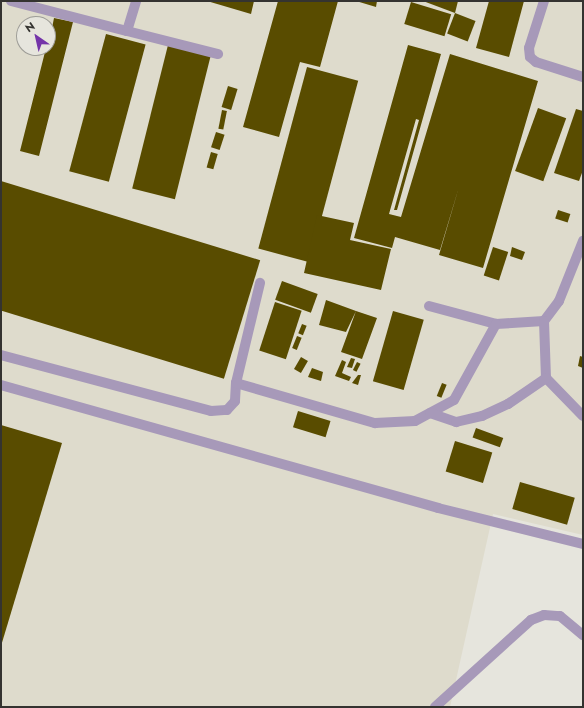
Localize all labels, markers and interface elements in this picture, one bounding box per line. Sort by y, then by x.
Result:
north arrow [16,16,56,56]
text: N [22,18,38,36]

